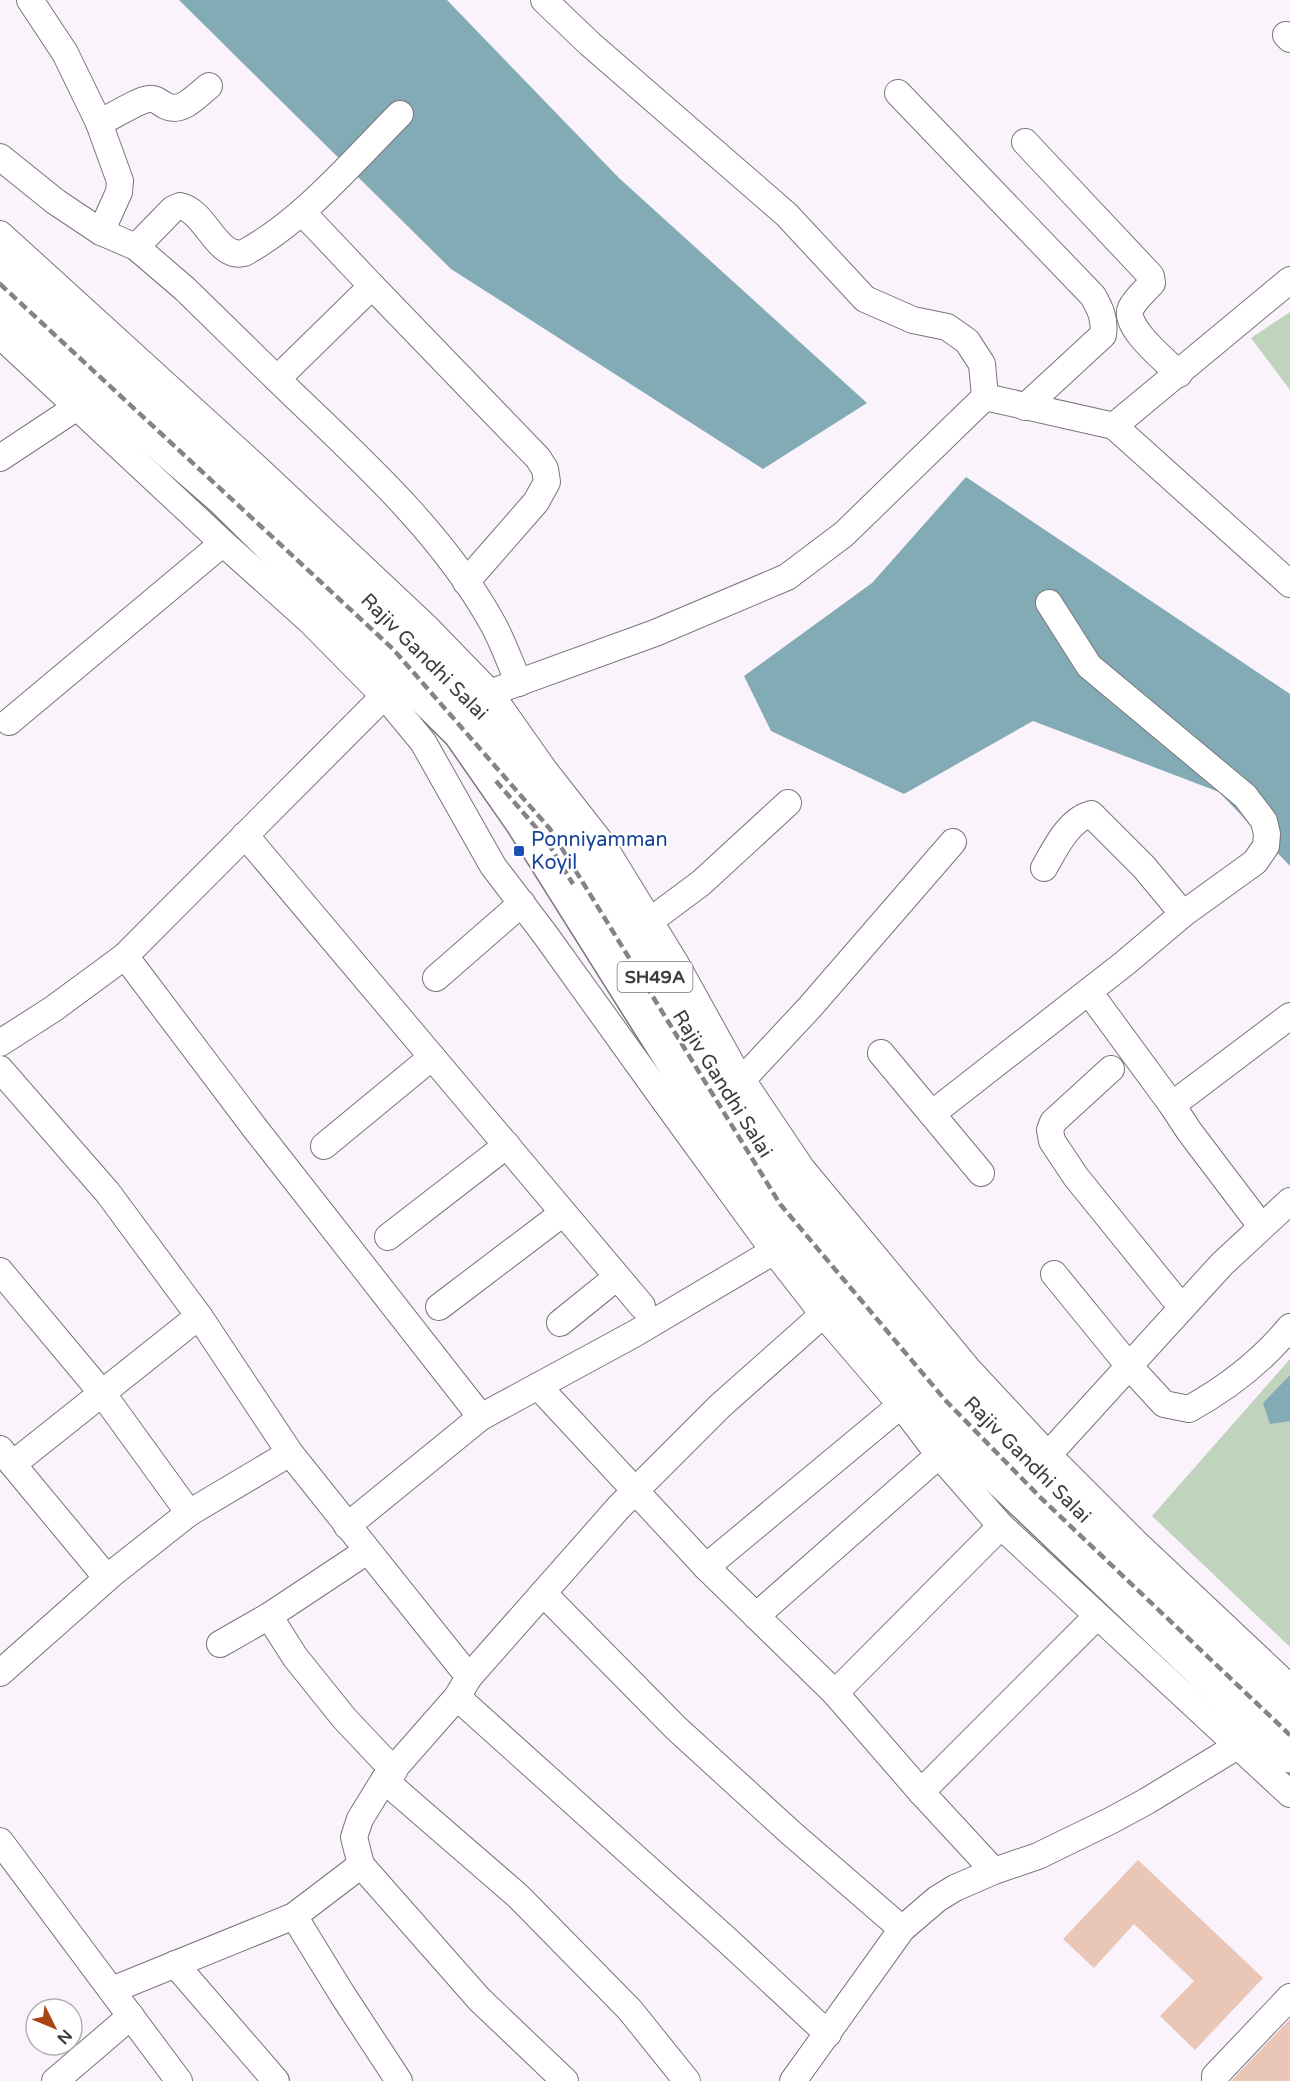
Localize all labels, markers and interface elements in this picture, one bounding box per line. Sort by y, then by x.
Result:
street label: Rajiv Gandhi Salai [356,589,492,725]
place label: Ponniyamman Koyil [531,828,668,875]
marker: Ponniyamman Koyil [512,844,526,858]
road number: SH49A [618,962,692,992]
street label: Rajiv Gandhi Salai [667,1006,777,1162]
street label: Rajiv Gandhi Salai [959,1392,1095,1528]
north arrow [24,1997,84,2057]
text: N [53,2025,76,2048]

